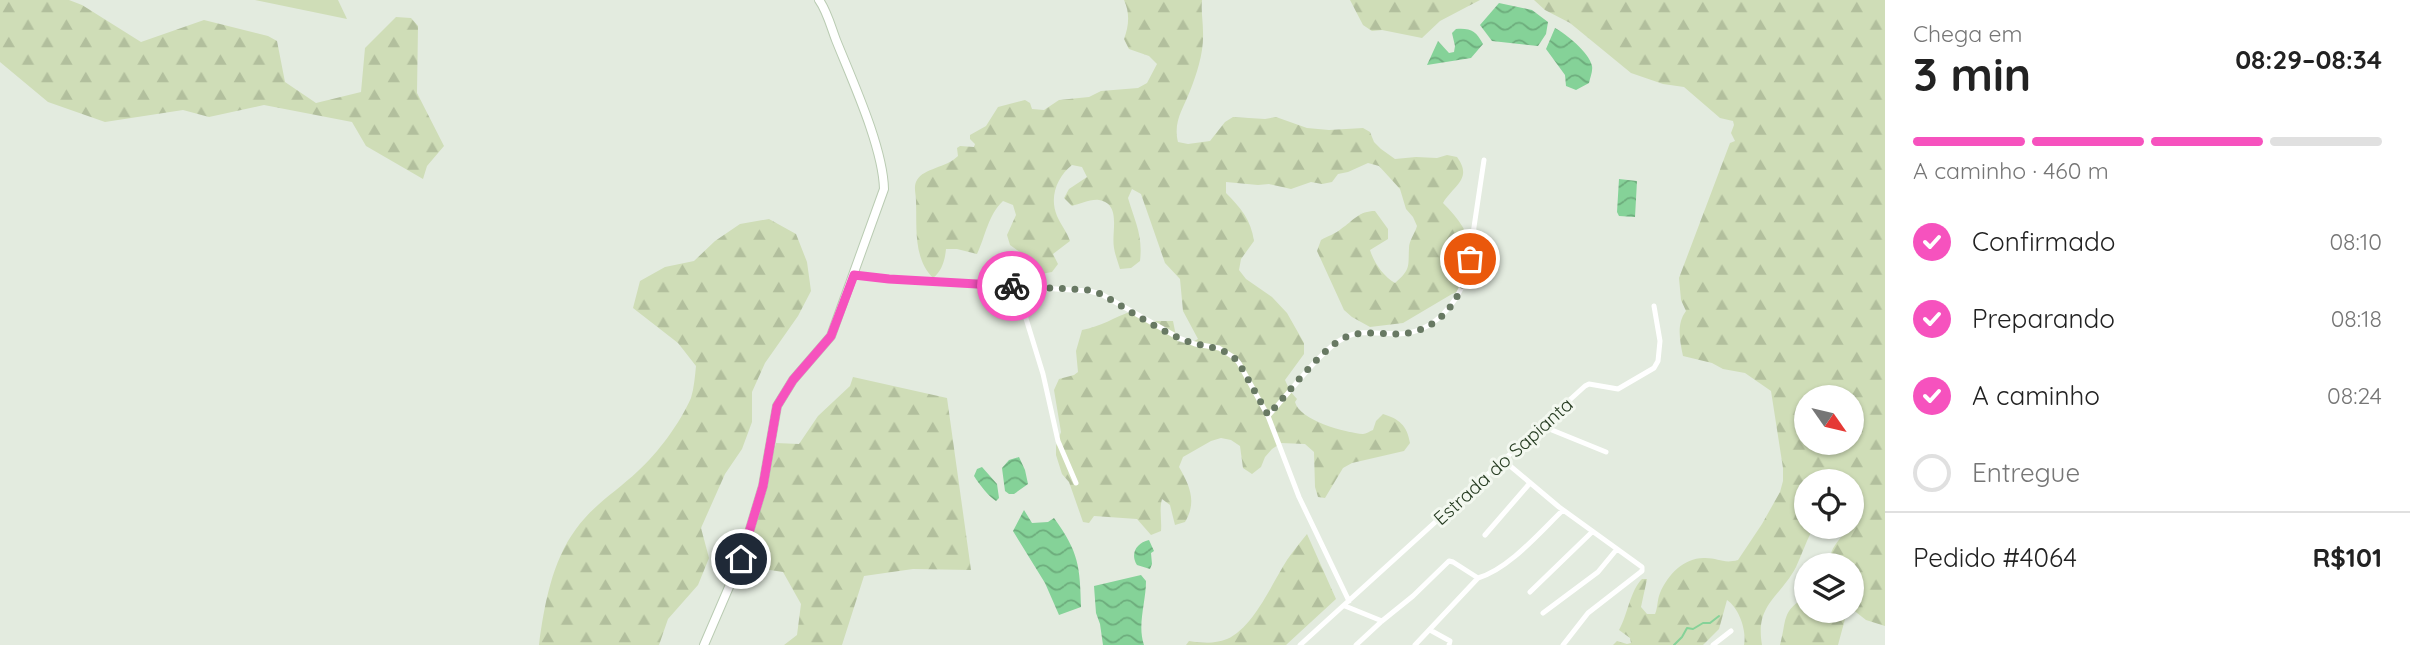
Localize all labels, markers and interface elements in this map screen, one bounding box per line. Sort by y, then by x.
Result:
text: Chega em [1913,19,2022,48]
text: 08:29–08:34 [2235,43,2382,76]
text: 3 min [1913,45,2031,103]
text: A caminho · 460 m [1913,156,2109,185]
icon: check [1913,223,1951,261]
text: Confirmado [1972,225,2116,258]
text: 08:10 [2329,227,2382,256]
pin [1440,229,1500,289]
icon: bag [1451,240,1489,278]
courier [977,251,1047,321]
icon: bike [993,267,1031,305]
icon: check [1913,300,1951,338]
text: Preparando [1972,302,2115,335]
text: 08:18 [2331,304,2382,333]
icon: check [1913,377,1951,415]
text: A caminho [1972,379,2100,412]
text: 08:24 [2327,381,2382,410]
north arrow [1794,385,1864,455]
map controls [1794,385,1864,623]
street label: Estrada do Sapianta [1428,392,1578,530]
text: Entregue [1972,456,2080,489]
button: locate [1794,469,1864,539]
pin [711,529,771,589]
icon: home [722,540,760,578]
text: Pedido #4064 [1913,541,2077,574]
text: R$101 [2312,541,2382,574]
button: layers [1794,553,1864,623]

